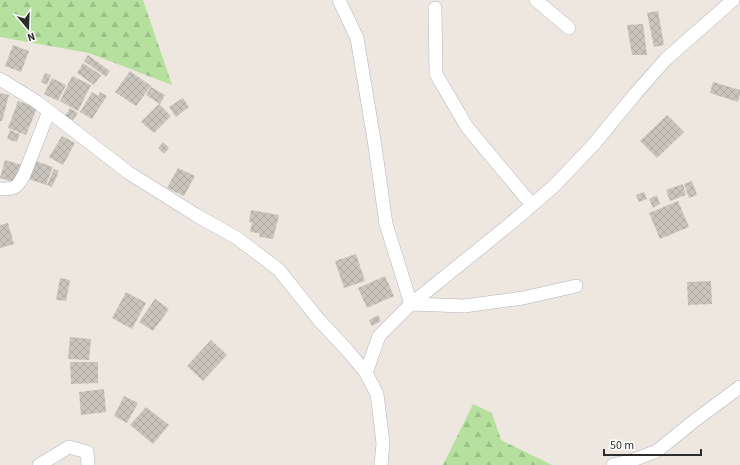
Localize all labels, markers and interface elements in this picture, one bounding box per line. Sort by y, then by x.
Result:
north arrow [8,8,48,48]
text: N [25,29,37,45]
scale bar [604,431,701,457]
text: 50 m [610,437,634,454]

